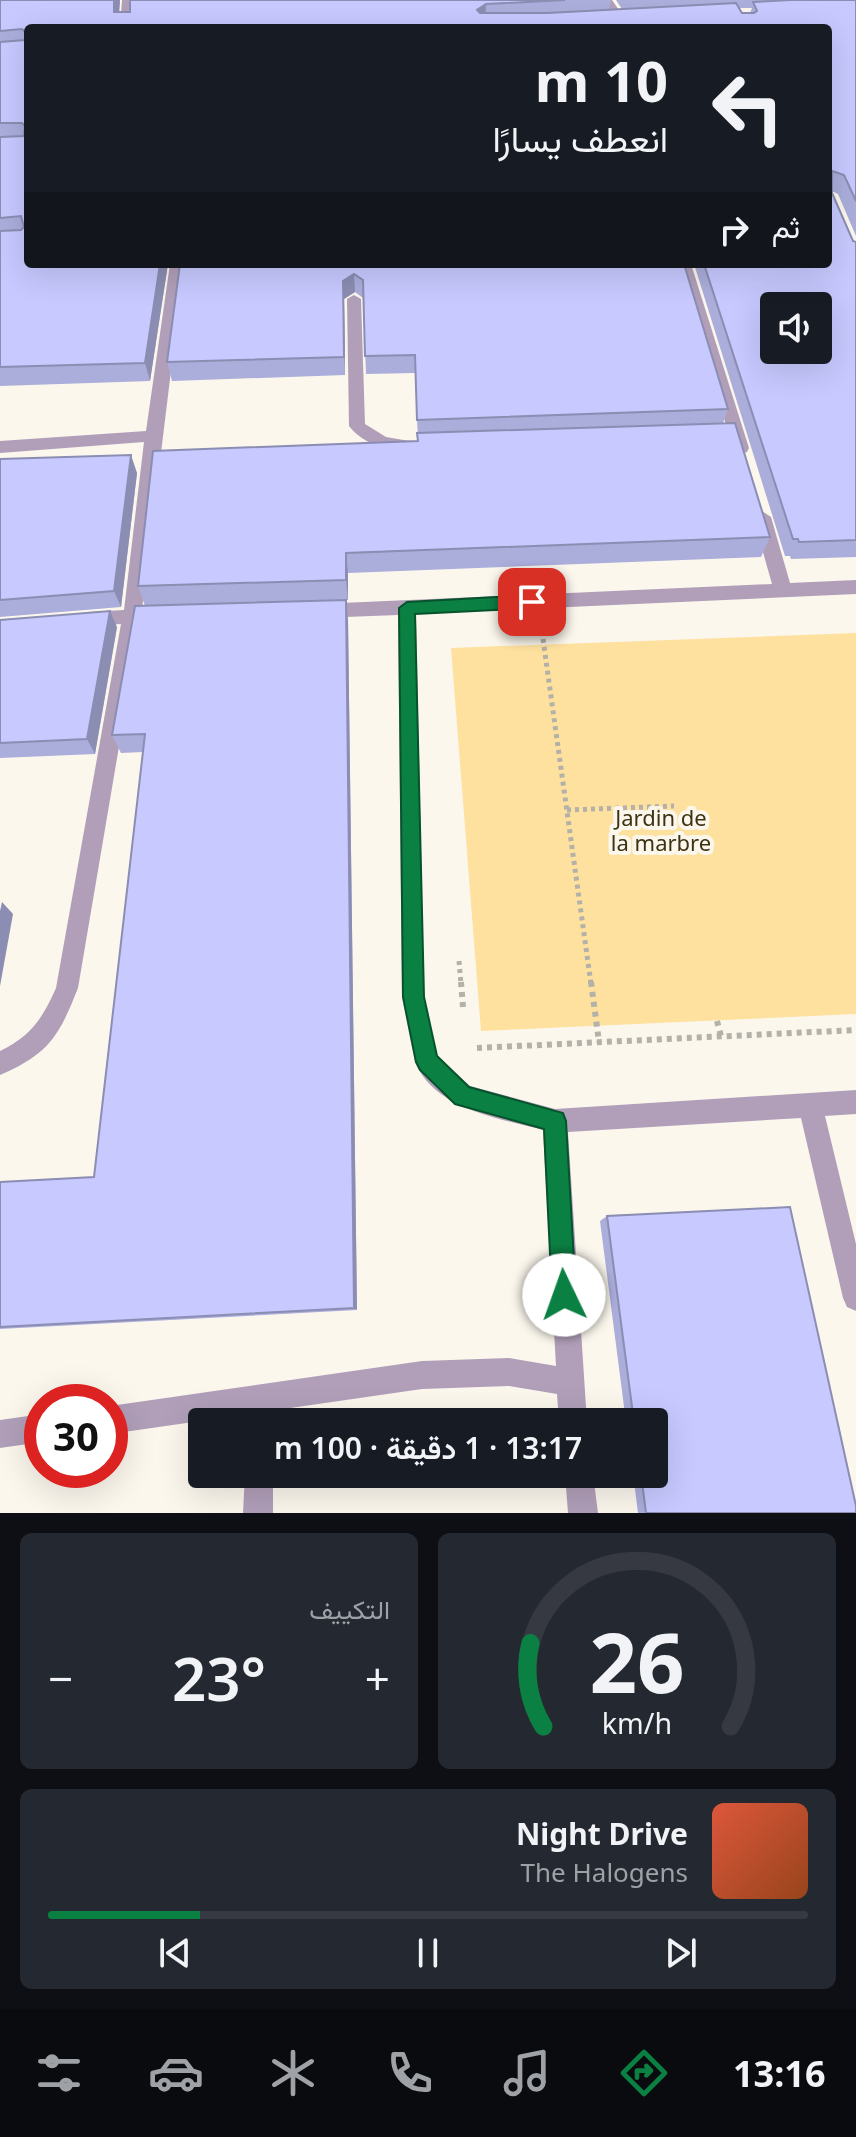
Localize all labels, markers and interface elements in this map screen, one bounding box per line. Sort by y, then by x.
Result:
text: 10 m [535,42,668,118]
icon: left [696,56,800,160]
text: انعطف يسارًا [492,114,668,163]
text: ثم [772,206,800,247]
icon: right [712,208,756,252]
map controls [760,292,832,364]
button: sound [760,292,832,364]
pin [498,568,566,636]
icon: arrive [510,580,554,624]
park label: Jardin de la marbre [611,802,711,857]
position arrow [522,1253,606,1337]
speed limit sign: 30 [24,1384,128,1488]
text: 13:17 · 1 دقيقة · 100 m [274,1427,582,1468]
text: التكييف [309,1591,390,1627]
text: 26 [589,1604,685,1717]
text: 23° [172,1637,266,1719]
text: − [48,1648,73,1708]
text: + [365,1648,390,1708]
text: km/h [602,1703,672,1742]
text: Night Drive [516,1813,688,1854]
text: The Halogens [521,1854,688,1890]
icon: previous [153,1931,197,1975]
icon: pause [406,1931,450,1975]
icon: next [659,1931,703,1975]
icon: filters [31,2045,87,2101]
icon: car [148,2045,204,2101]
icon: climate [265,2045,321,2101]
icon: phone [382,2045,438,2101]
icon: music [499,2045,555,2101]
icon: directions [616,2045,672,2101]
text: 13:16 [733,2049,825,2098]

